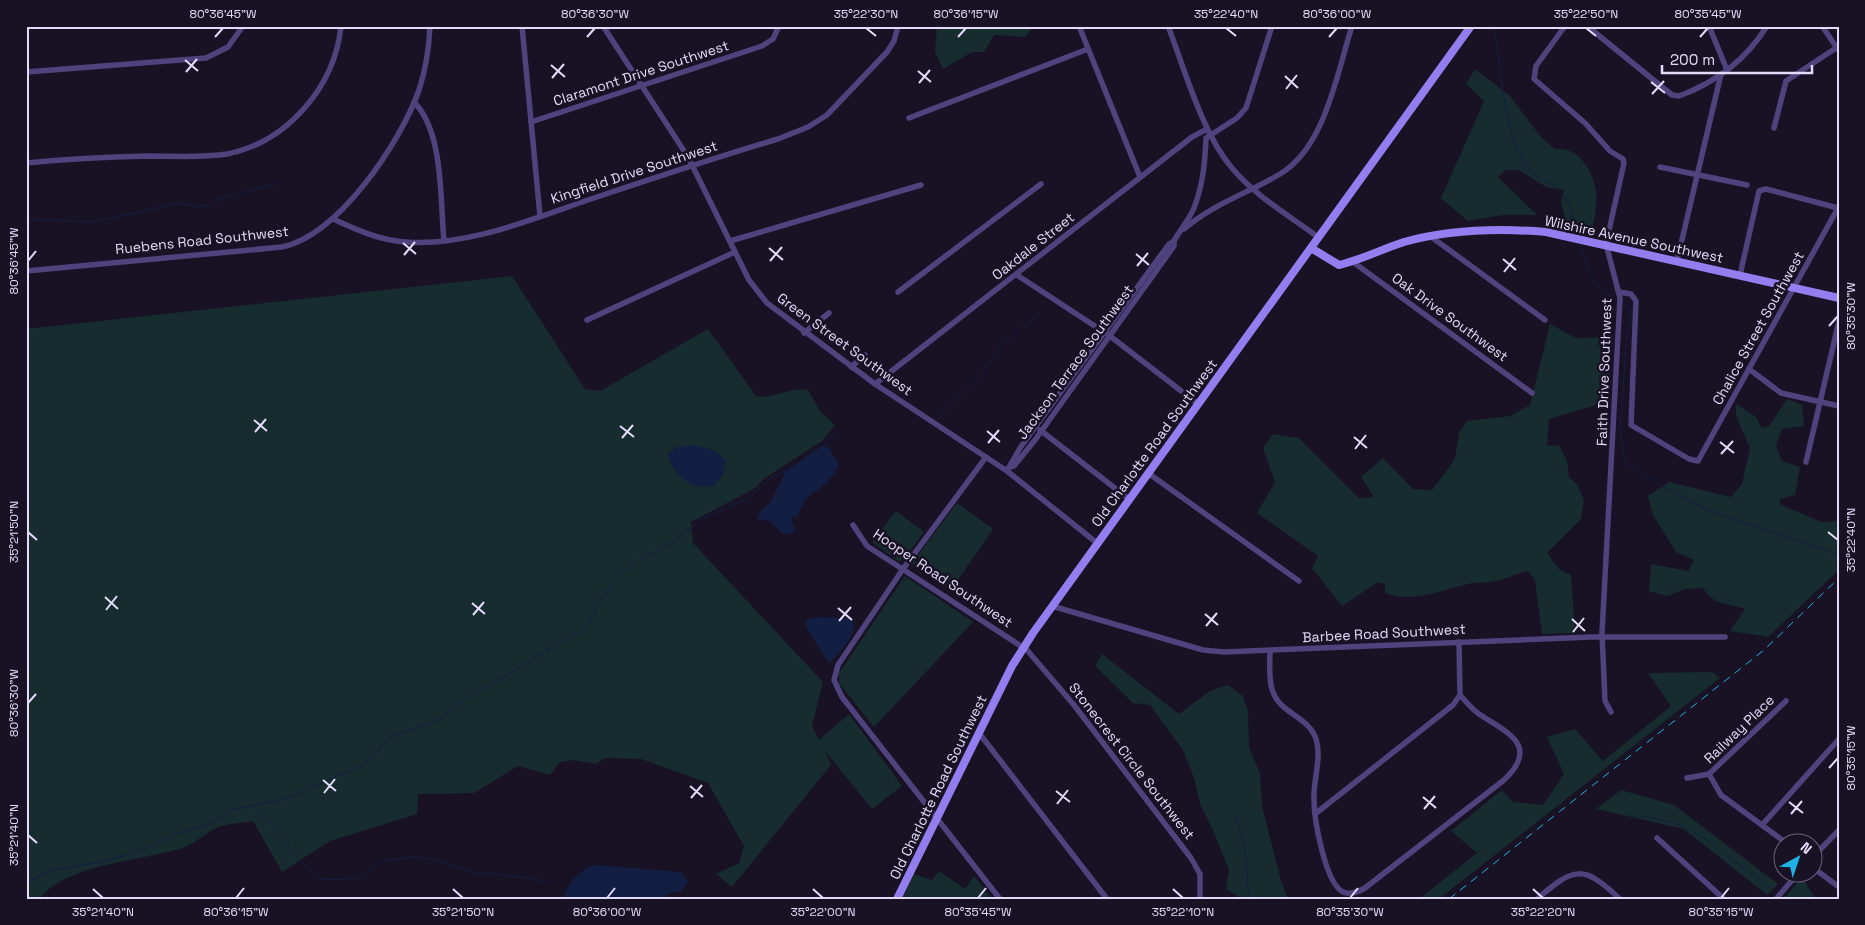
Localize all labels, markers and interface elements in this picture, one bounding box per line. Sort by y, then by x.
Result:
text: 80°36'45"W [189,6,257,22]
text: 80°36'30"W [561,6,629,22]
text: 35°22'30"N [834,6,898,22]
text: 80°36'15"W [933,6,999,22]
text: 35°22'40"N [1194,6,1258,22]
text: 80°36'00"W [1303,6,1372,22]
text: 35°22'50"N [1554,6,1618,22]
text: 80°35'45"W [1675,6,1742,22]
street label: Claramont Drive Southwest [551,36,731,110]
scale bar [1662,42,1812,74]
text: 200 m [1670,50,1715,69]
street label: Kingfield Drive Southwest [548,137,720,207]
street label: Oakdale Street [988,208,1078,284]
street label: Wilshire Avenue Southwest [1543,211,1725,267]
street label: Ruebens Road Southwest [114,222,290,258]
text: 80°36'45"W [6,227,22,295]
street label: Chalice Street Southwest [1708,248,1808,408]
street label: Oak Drive Southwest [1388,269,1512,365]
street label: Jackson Terrace Southwest [1013,281,1137,443]
text: 80°35'30"W [1843,282,1859,350]
street label: Green Street Southwest [774,289,916,399]
street label: Faith Drive Southwest [1592,297,1616,447]
street label: Old Charlotte Road Southwest [1087,356,1221,530]
text: 35°21'50"N [6,501,22,563]
text: 35°22'40"N [1843,508,1859,572]
street label: Hooper Road Southwest [870,525,1016,631]
street label: Barbee Road Southwest [1302,620,1466,646]
text: 80°36'30"W [6,669,22,737]
street label: Stonecrest Circle Southwest [1065,679,1199,843]
street label: Railway Place [1700,691,1778,767]
street label: Old Charlotte Road Southwest [885,692,991,882]
text: 80°35'15"W [1843,725,1859,791]
text: 35°21'40"N [6,804,22,866]
north arrow [1772,832,1822,882]
text: N [1797,838,1816,858]
text: 35°21'40"N [72,904,134,920]
text: 80°36'15"W [203,904,269,920]
text: 35°21'50"N [432,904,494,920]
text: 80°36'00"W [573,904,642,920]
text: 35°22'00"N [791,904,855,920]
text: 80°35'45"W [945,904,1012,920]
text: 35°22'10"N [1152,904,1214,920]
text: 80°35'30"W [1316,904,1384,920]
text: 35°22'20"N [1511,904,1575,920]
text: 80°35'15"W [1689,904,1754,920]

